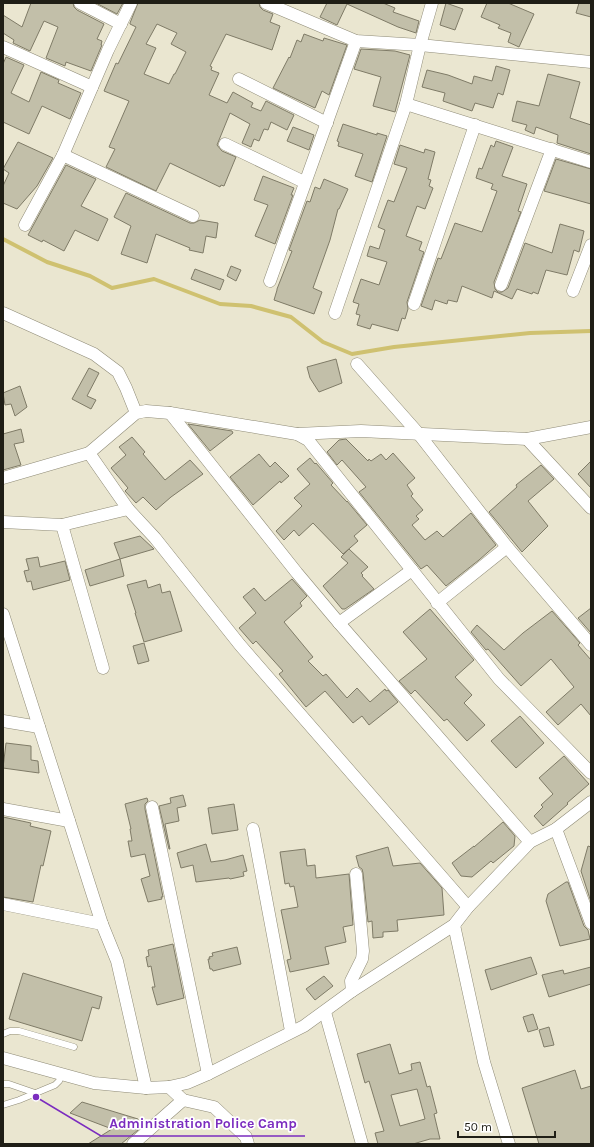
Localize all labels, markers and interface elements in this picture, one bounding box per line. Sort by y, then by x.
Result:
callout: Administration Police Camp [101,1110,305,1136]
scale bar [458,1113,555,1139]
text: Administration Police Camp [109,1115,297,1132]
text: 50 m [464,1120,492,1134]

